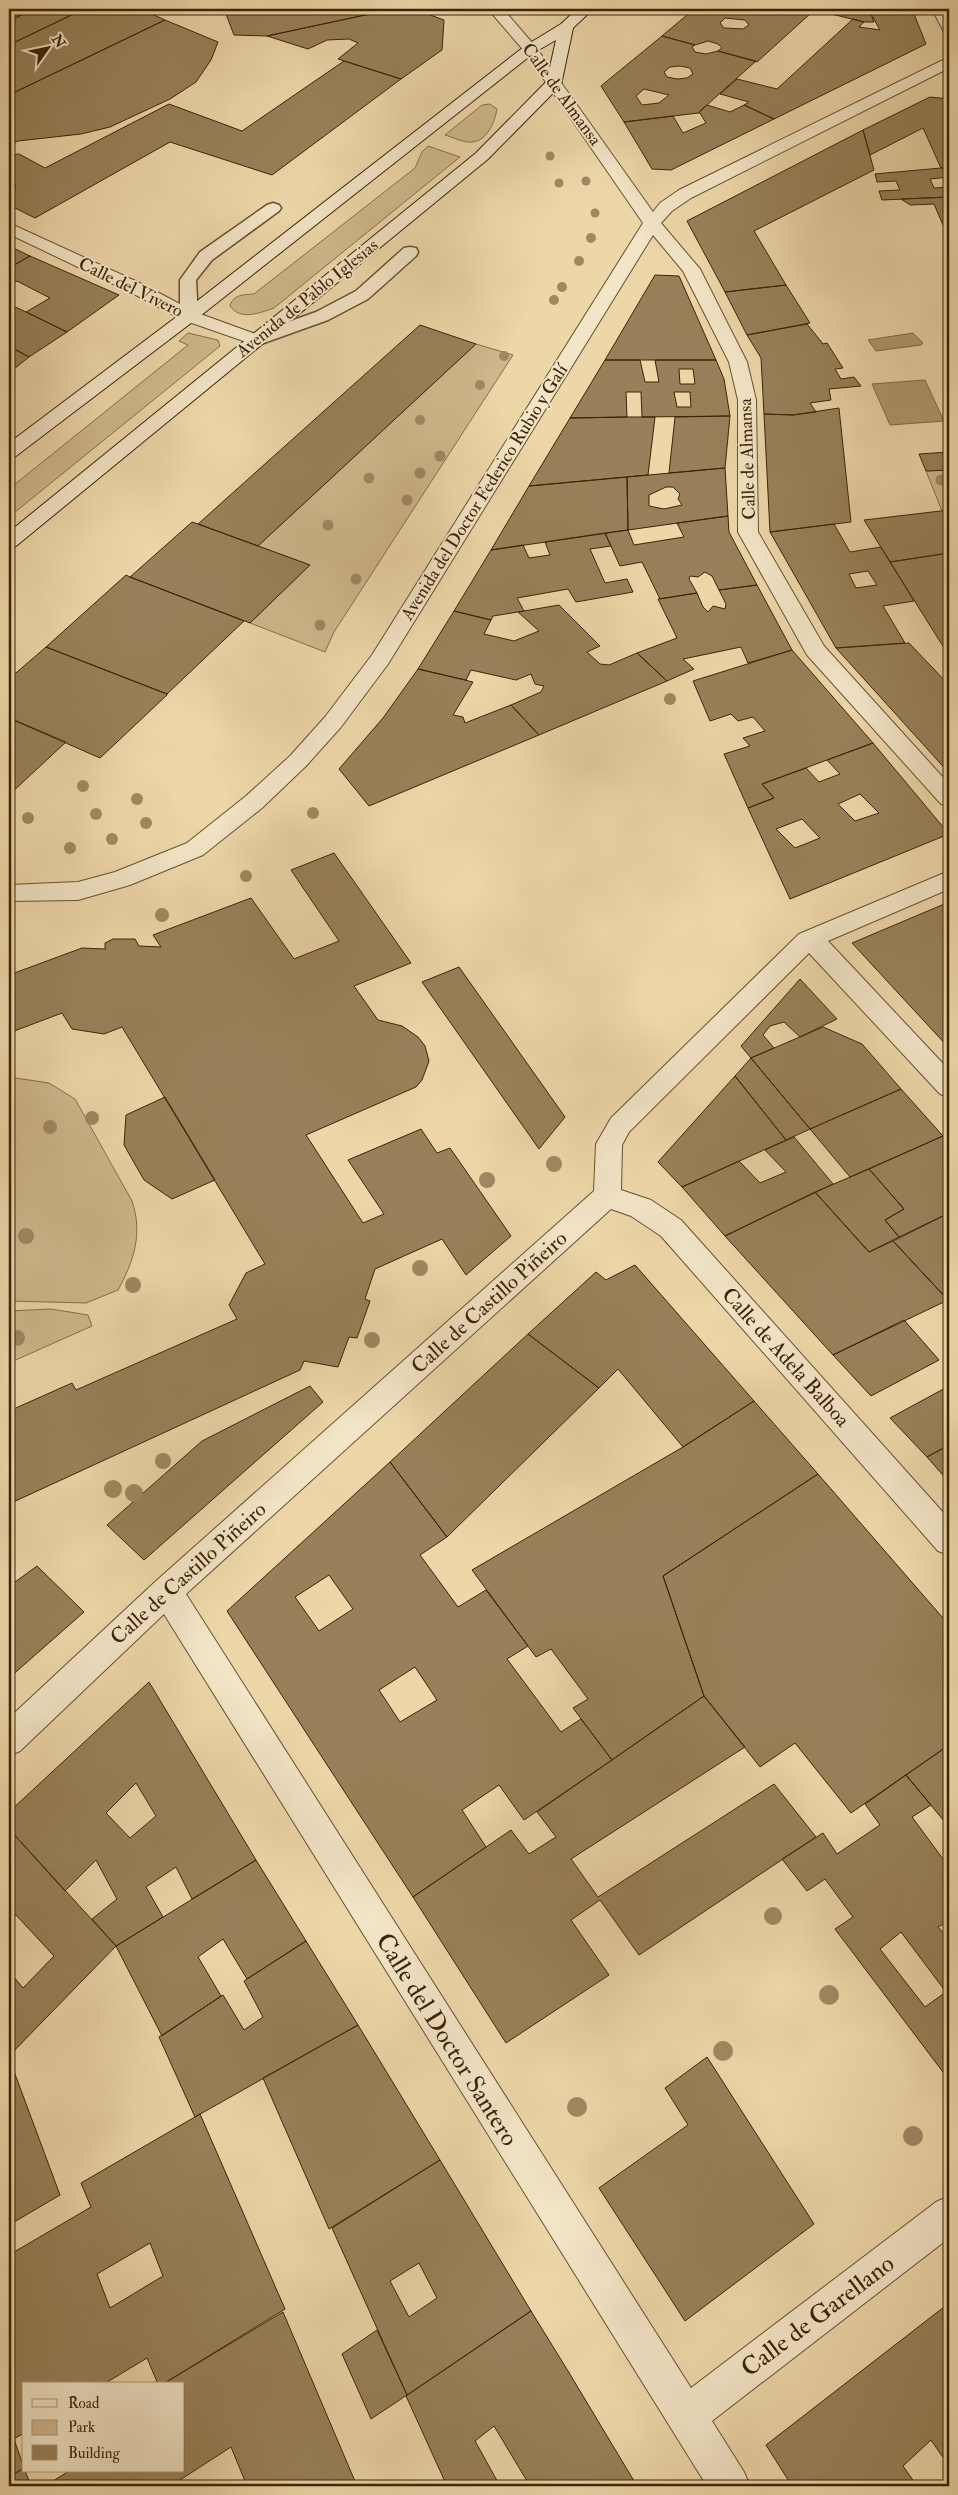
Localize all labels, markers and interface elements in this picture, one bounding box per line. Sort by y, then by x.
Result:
north arrow [22,22,72,72]
text: N [47,30,69,51]
street label: Calle de Almansa [517,38,607,151]
street label: Avenida de Pablo Iglesias [231,234,383,363]
street label: Calle del Vivero [75,252,187,323]
street label: Avenida del Doctor Federico Rubio y Galí [395,359,574,625]
street label: Calle de Almansa [734,397,761,520]
street label: Calle de Castillo Piñeiro [406,1225,573,1380]
street label: Calle de Adela Balboa [716,1282,856,1433]
street label: Calle de Castillo Piñeiro [105,1496,272,1651]
street label: Calle del Doctor Santero [369,1928,525,2152]
street label: Calle de Garellano [735,2248,901,2384]
legend [22,2382,185,2472]
text: Road [68,2394,100,2413]
text: Park [68,2418,95,2437]
text: Building [68,2444,120,2463]

